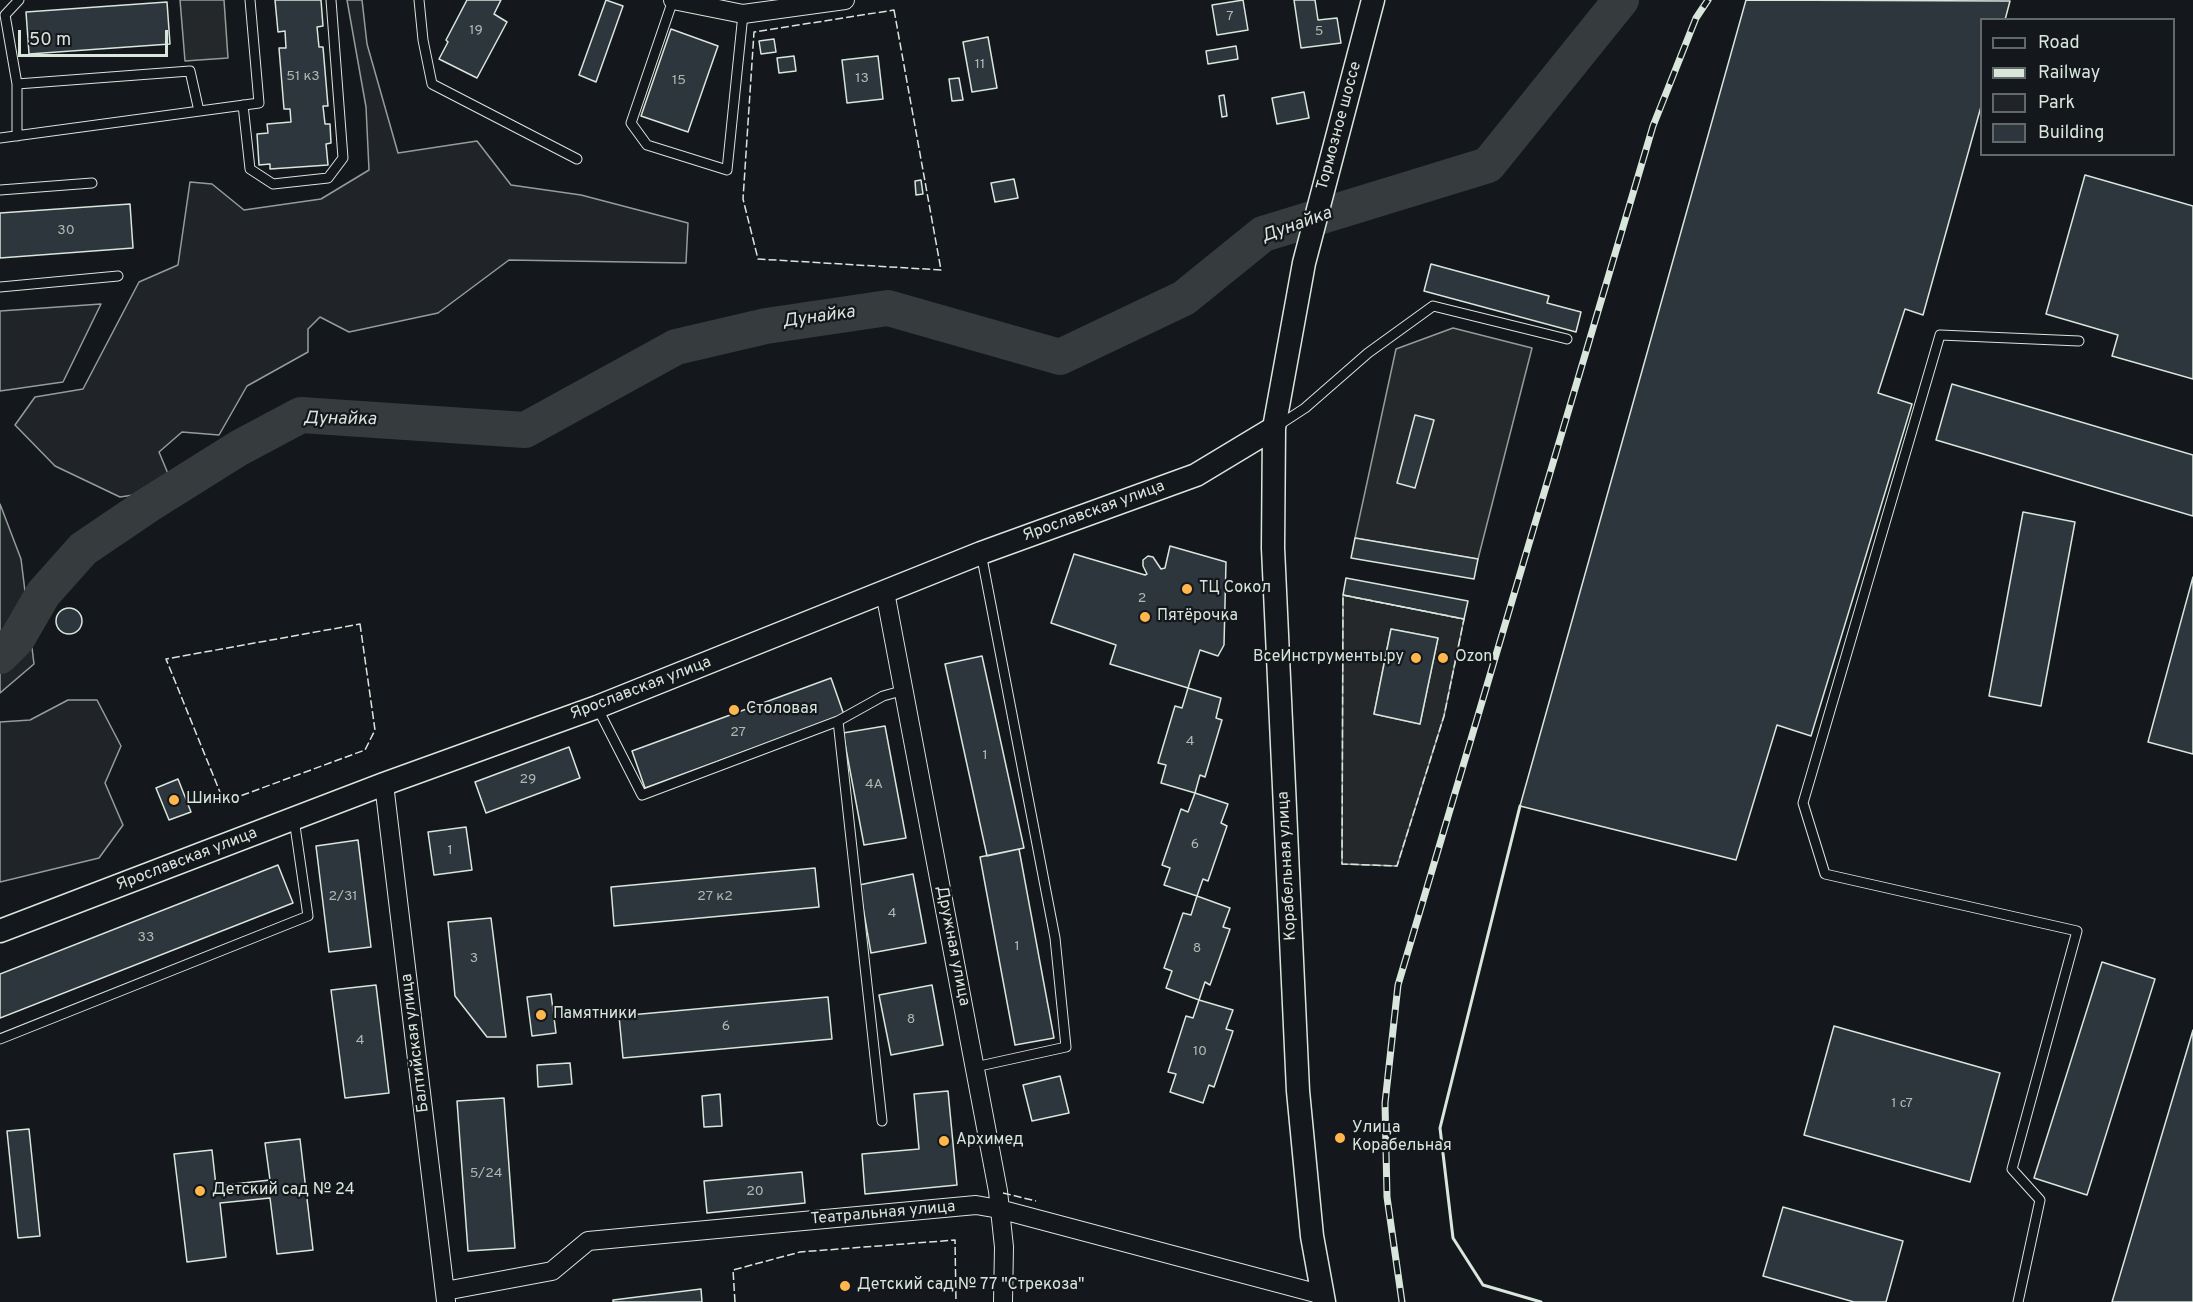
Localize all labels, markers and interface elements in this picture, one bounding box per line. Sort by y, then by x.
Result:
house number: 7 [1226,9,1234,25]
scale bar [21,18,171,56]
legend [1980,18,2175,156]
house number: 19 [469,23,483,39]
house number: 5 [1315,24,1323,40]
text: 50 m [29,29,71,52]
text: Road [2038,32,2080,55]
house number: 11 [975,57,985,73]
street label: Тормозное шоссе [1314,60,1366,192]
text: Railway [2038,62,2100,85]
house number: 51 к3 [286,69,320,85]
house number: 13 [855,71,869,87]
house number: 15 [672,73,686,89]
text: Park [2038,92,2075,115]
text: Building [2038,122,2104,145]
water label: Дунайка [1259,203,1335,249]
house number: 30 [57,223,75,239]
water label: Дунайка [781,302,857,334]
water label: Дунайка [303,409,377,431]
street label: Ярославская улица [1020,477,1168,547]
place label: ТЦ Сокол [1199,579,1271,599]
marker: ТЦ Сокол [1180,582,1194,596]
house number: 2 [1138,591,1146,607]
place label: Пятёрочка [1157,607,1238,627]
marker: Пятёрочка [1138,610,1152,624]
place label: ВсеИнструменты.ру [1253,648,1404,668]
place label: Ozon [1455,648,1492,668]
marker: ВсеИнструменты.ру [1409,651,1423,665]
marker: Ozon [1436,651,1450,665]
street label: Ярославская улица [568,653,714,725]
place label: Столовая [746,700,818,720]
marker: Столовая [727,703,741,717]
house number: 27 [730,725,746,741]
house number: 4 [1186,734,1194,750]
house number: 1 [982,748,988,764]
house number: 29 [520,772,536,788]
house number: 4А [865,777,883,793]
place label: Шинко [186,790,240,810]
street label: Корабельная улица [1274,791,1302,941]
marker: Шинко [167,793,181,807]
street label: Ярославская улица [114,824,260,896]
house number: 6 [1191,837,1199,853]
house number: 1 [447,843,453,859]
street label: Дружная улица [931,884,973,1008]
house number: 2/31 [328,889,358,905]
house number: 27 к2 [697,889,733,905]
house number: 4 [888,906,896,922]
house number: 33 [138,930,154,946]
house number: 1 [1014,939,1020,955]
house number: 8 [1193,941,1201,957]
house number: 3 [470,951,478,967]
street label: Балтийская улица [398,972,434,1114]
place label: Памятники [553,1005,637,1025]
marker: Памятники [534,1008,548,1022]
house number: 8 [907,1012,915,1028]
house number: 6 [722,1019,730,1035]
house number: 4 [356,1033,364,1049]
house number: 10 [1193,1044,1207,1060]
house number: 1 с7 [1891,1096,1913,1112]
place label: Улица Корабельная [1352,1119,1452,1157]
place label: Архимед [956,1131,1024,1151]
marker: Улица Корабельная [1333,1131,1347,1145]
marker: Архимед [937,1134,951,1148]
house number: 5/24 [470,1166,502,1182]
place label: Детский сад № 24 [212,1181,355,1201]
marker: Детский сад № 24 [193,1184,207,1198]
house number: 20 [746,1184,764,1200]
street label: Театральная улица [810,1198,956,1230]
place label: Детский сад № 77 "Стрекоза" [857,1276,1084,1296]
marker: Детский сад № 77 "Стрекоза" [838,1279,852,1293]

